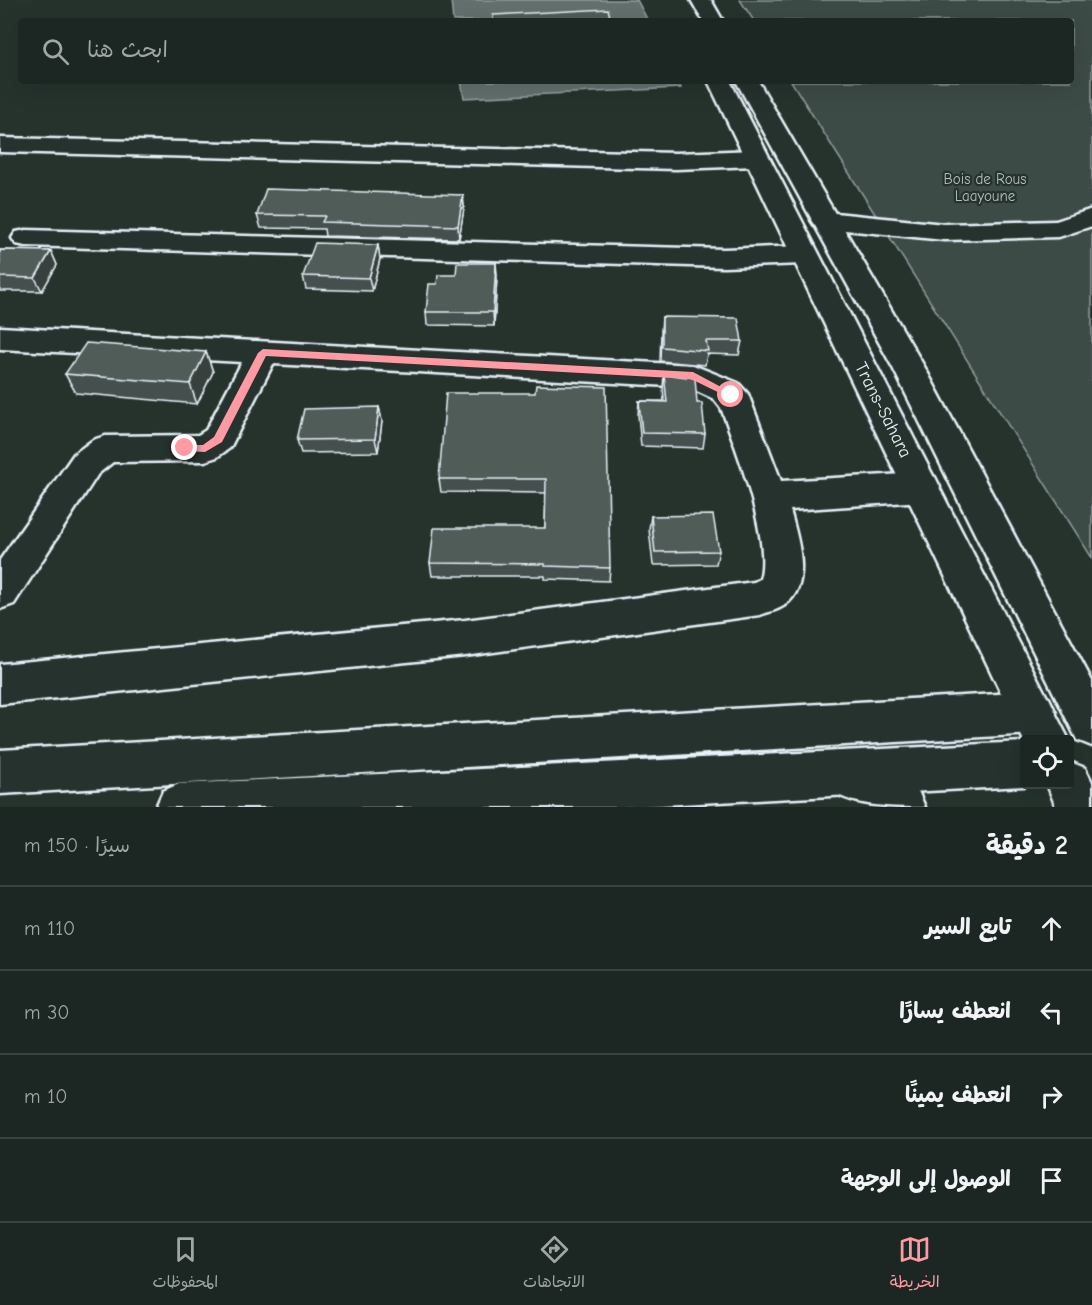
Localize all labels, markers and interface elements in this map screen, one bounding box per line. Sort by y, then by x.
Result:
search box [18,18,1074,84]
icon: search [39,35,72,68]
text: ابحث هنا [87,37,168,63]
park label: Bois de Rous Laayoune [944,170,1026,205]
street label: Trans-Sahara [850,359,916,461]
route start [717,381,743,407]
route end [171,434,197,460]
map controls [1020,735,1074,789]
button: locate [1020,735,1074,789]
text: 2 دقيقة [986,831,1068,861]
text: سيرًا · 150 m [24,834,130,857]
icon: ahead [1035,912,1068,945]
text: تابع السير [925,914,1011,940]
text: 110 m [24,917,75,940]
icon: left [1035,996,1068,1029]
text: انعطف يسارًا [899,998,1011,1024]
text: 30 m [24,1001,70,1024]
icon: right [1035,1080,1068,1113]
text: انعطف يمينًا [905,1082,1011,1108]
text: 10 m [24,1085,67,1108]
icon: arrive [1035,1164,1068,1197]
text: الوصول إلى الوجهة [841,1166,1011,1192]
tab: المحفوظات [152,1233,218,1296]
tab: الاتجاهات [523,1233,585,1296]
tab: الخريطة [890,1233,940,1296]

